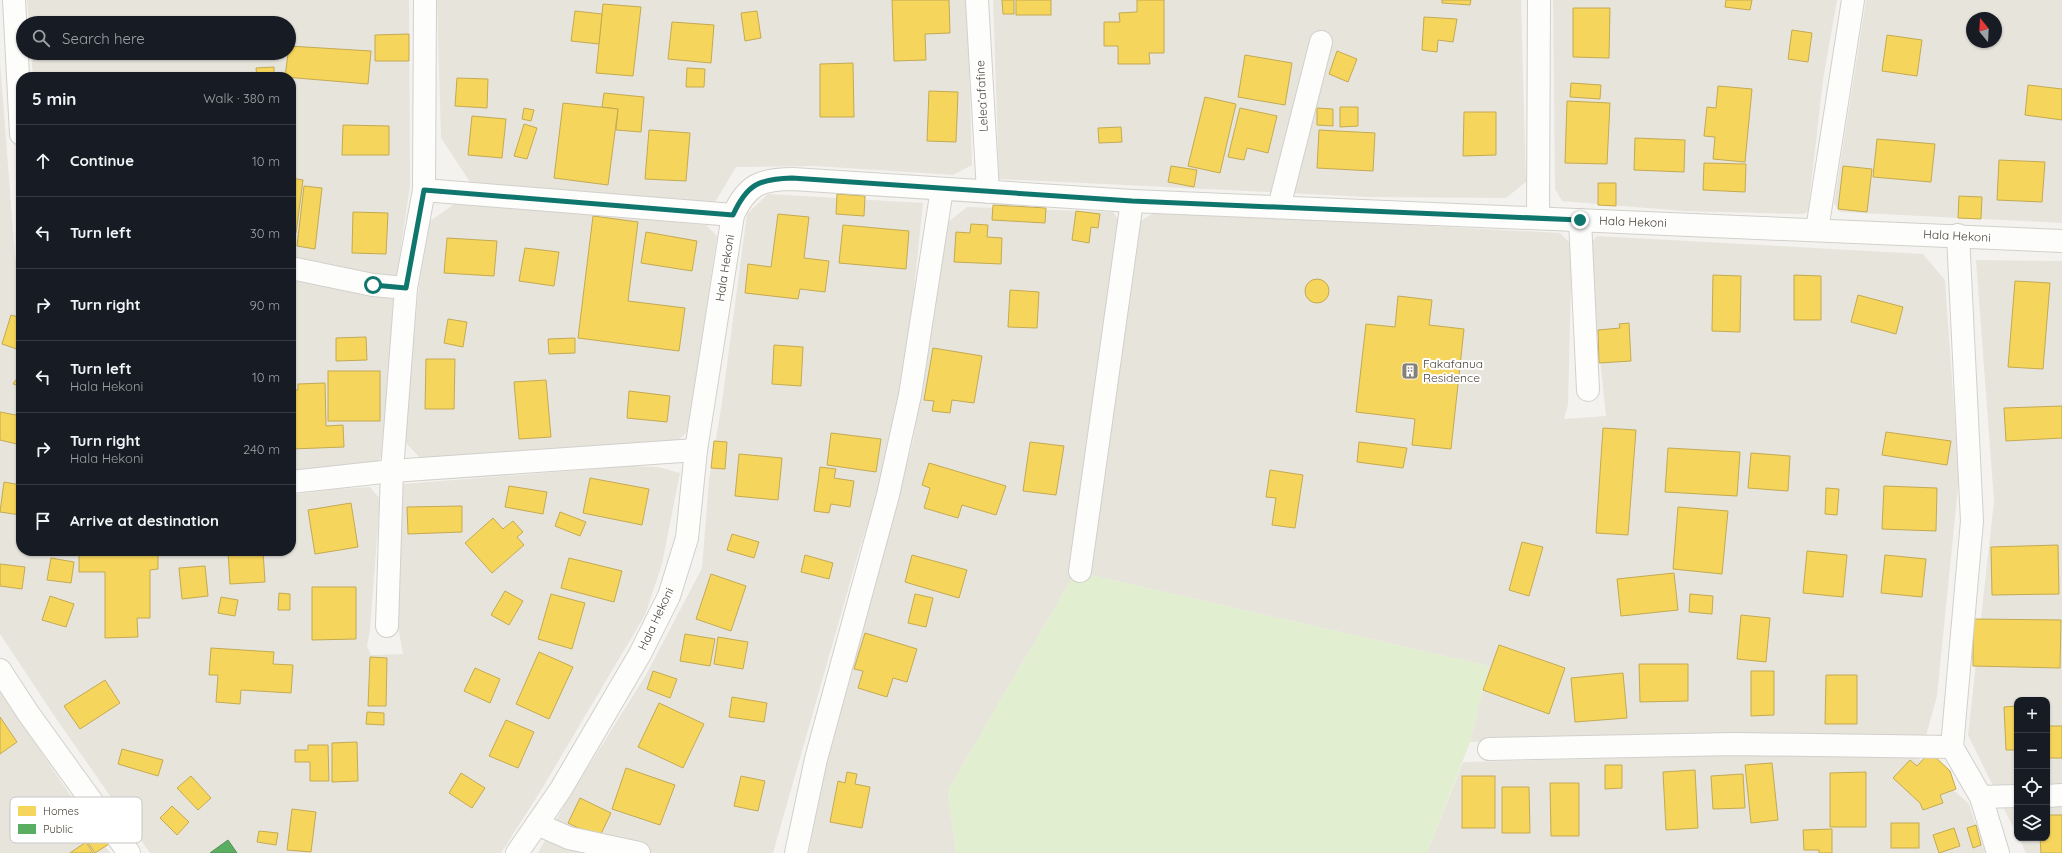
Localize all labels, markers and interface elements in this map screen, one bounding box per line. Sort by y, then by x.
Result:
north arrow [1966,12,2002,48]
search box [16,16,296,60]
icon: search [30,27,52,49]
text: Search here [62,29,145,48]
street label: Lelea’afafine [972,60,991,132]
text: 5 min [32,88,76,109]
text: Walk · 380 m [203,90,280,106]
icon: ahead [32,150,54,172]
text: Continue [70,151,134,170]
text: 10 m [252,153,280,169]
route end [1571,211,1589,229]
street label: Hala Hekoni [1599,213,1667,230]
icon: left [32,222,54,244]
text: Turn left [70,223,132,242]
text: 30 m [250,225,280,241]
street label: Hala Hekoni [1923,226,1991,245]
street label: Hala Hekoni [712,233,737,302]
route start [364,276,382,294]
icon: right [32,294,54,316]
text: Turn right [70,295,141,314]
text: 90 m [250,297,280,313]
place label: Fakafanua Residence [1423,356,1483,385]
text: Turn left [70,359,132,378]
building icon: Fakafanua Residence [1400,361,1420,381]
icon: left [32,366,54,388]
text: 10 m [252,369,280,385]
text: Hala Hekoni [70,378,143,394]
text: Turn right [70,431,141,450]
icon: right [32,438,54,460]
text: 240 m [243,441,280,457]
text: Hala Hekoni [70,450,143,466]
icon: arrive [32,510,54,532]
text: Arrive at destination [70,511,219,530]
street label: Hala Hekoni [634,585,677,653]
map controls [2014,697,2050,841]
button: + [2014,697,2050,733]
button: − [2014,733,2050,769]
button: locate [2014,769,2050,805]
legend [10,797,142,843]
text: Homes [43,804,79,818]
button: layers [2014,805,2050,841]
text: Public [43,822,73,836]

